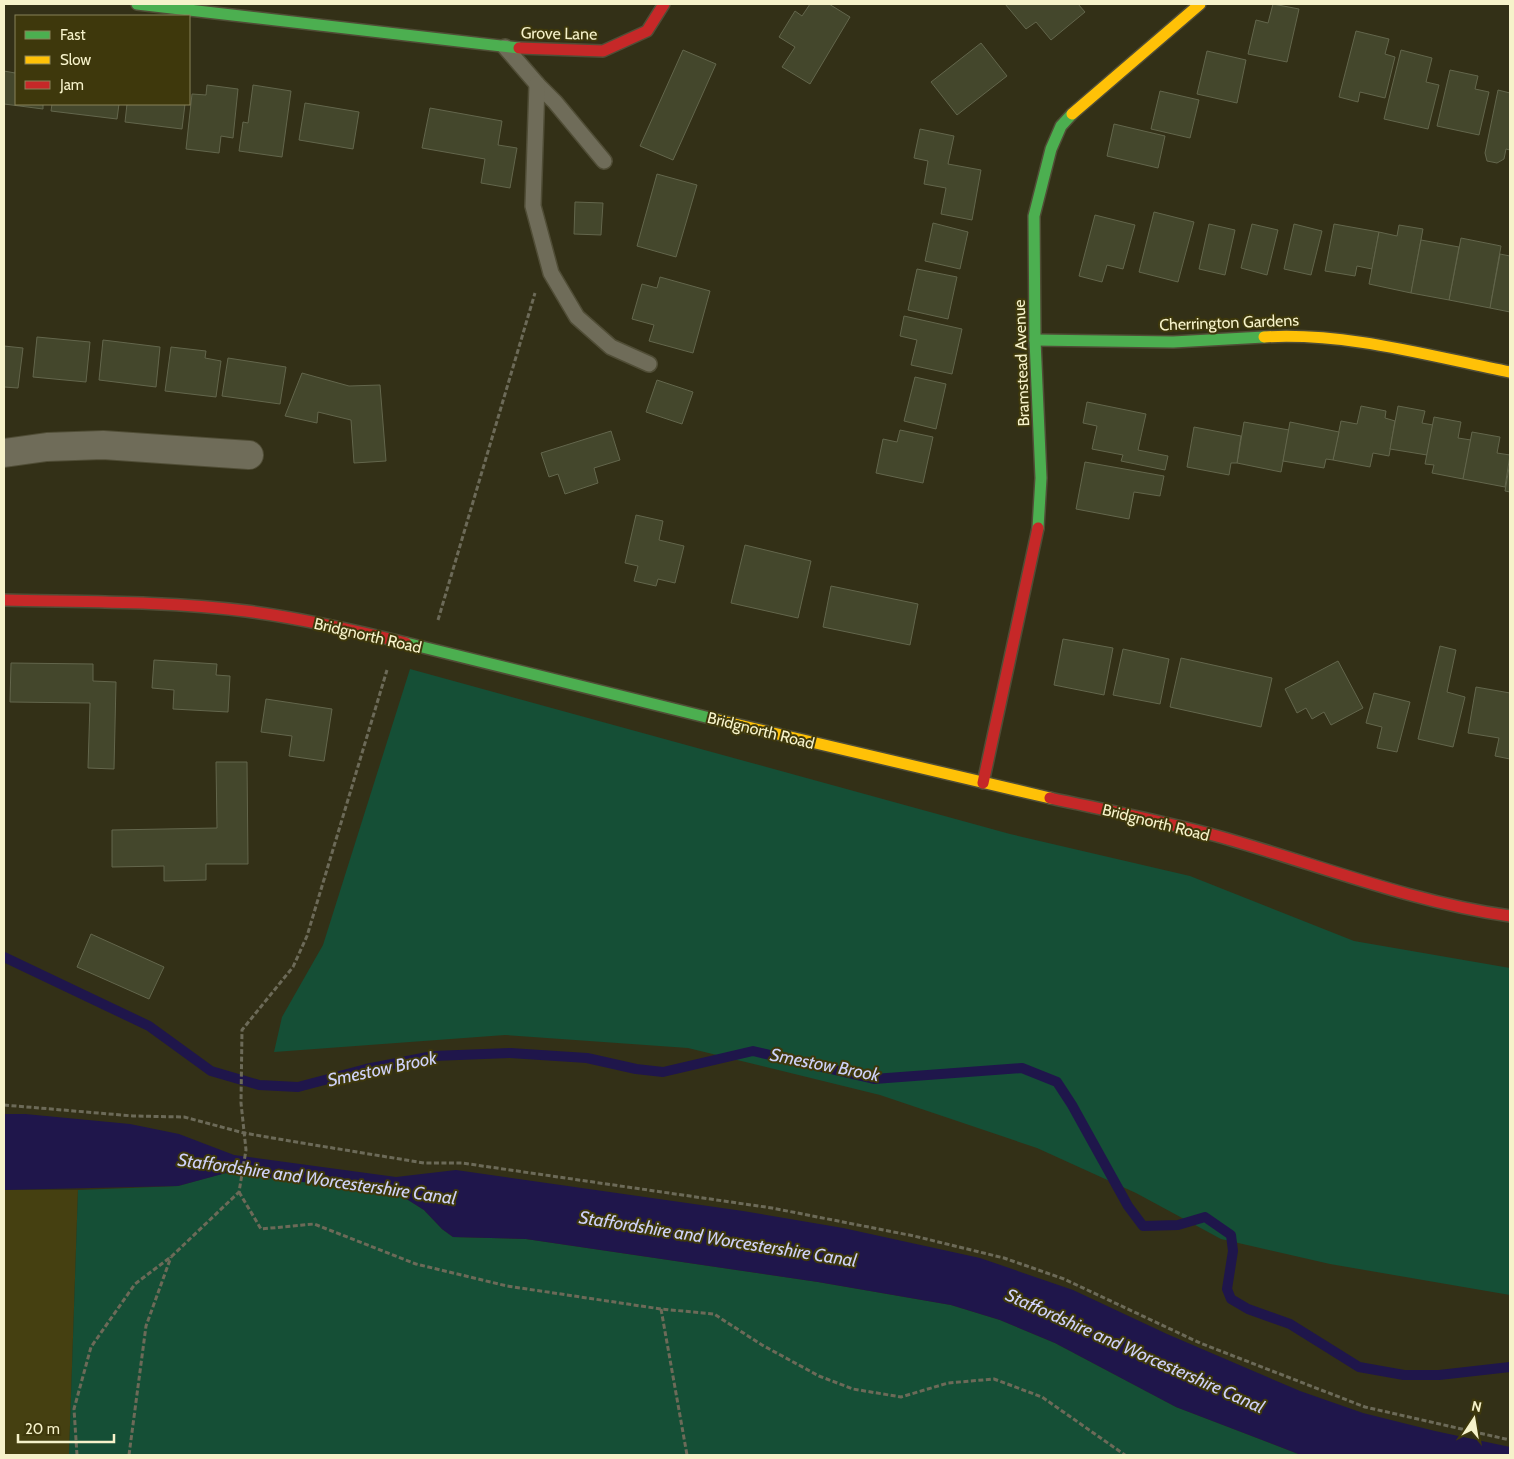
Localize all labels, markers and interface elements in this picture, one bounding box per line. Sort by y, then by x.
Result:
legend [15,15,190,105]
street label: Grove Lane [521,23,597,44]
text: Fast [60,26,85,44]
text: Slow [60,51,91,69]
text: Jam [59,76,84,94]
street label: Bramstead Avenue [1010,299,1033,427]
street label: Cherrington Gardens [1159,311,1300,334]
street label: Bridgnorth Road [312,614,424,657]
street label: Bridgnorth Road [705,708,817,753]
street label: Bridgnorth Road [1100,800,1212,845]
water label: Smestow Brook [768,1044,883,1087]
water label: Smestow Brook [325,1046,440,1091]
water label: Staffordshire and Worcestershire Canal [176,1149,458,1210]
water label: Staffordshire and Worcestershire Canal [578,1206,859,1272]
water label: Staffordshire and Worcestershire Canal [1002,1284,1268,1418]
north arrow [1449,1394,1499,1444]
text: N [1470,1396,1483,1416]
scale bar [18,1412,114,1444]
text: 20 m [25,1420,60,1438]

